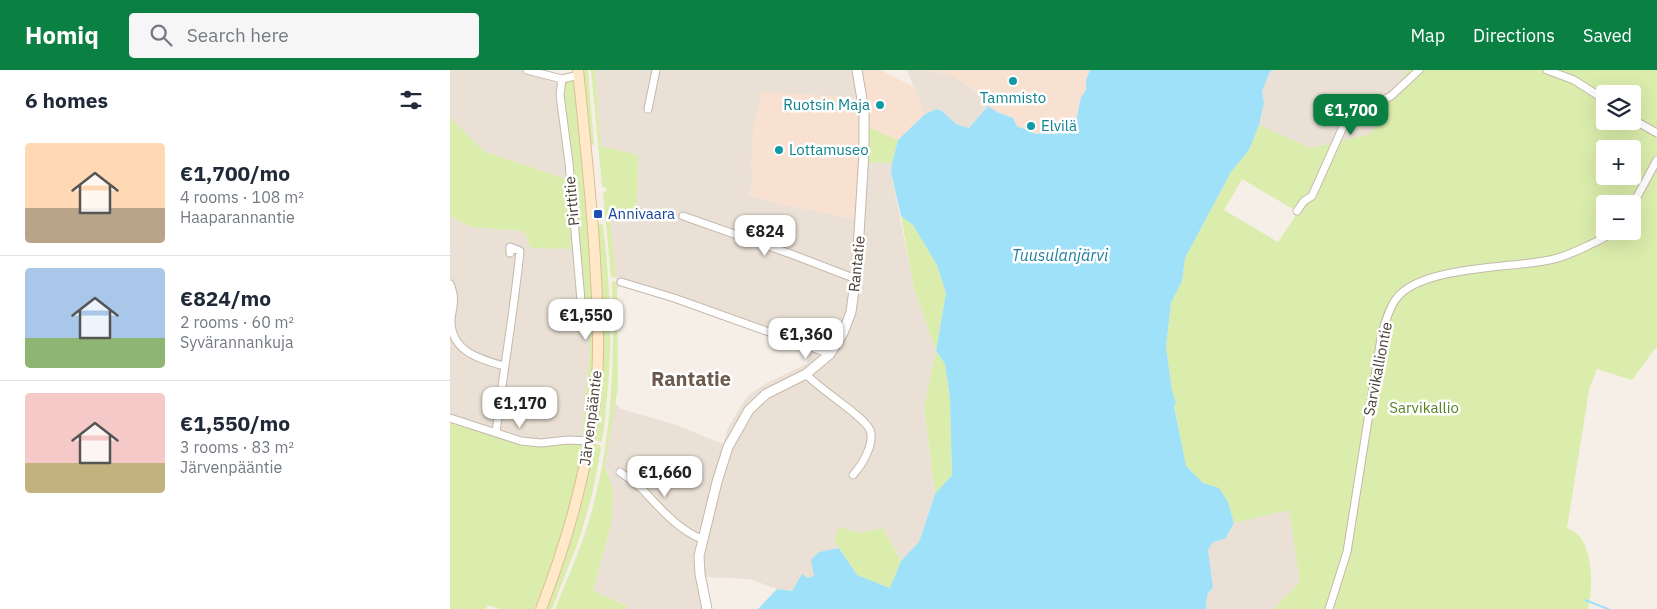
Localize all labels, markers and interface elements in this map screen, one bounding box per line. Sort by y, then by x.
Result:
search box [129,13,479,58]
text: Homiq [25,19,99,51]
icon: search [147,21,175,49]
text: Search here [187,23,289,47]
text: Map [1410,24,1445,47]
text: Directions [1473,24,1555,47]
text: Saved [1583,24,1632,47]
marker: Tammisto [1007,75,1019,87]
map controls [1596,85,1641,240]
button: layers [1596,85,1641,130]
text: 6 homes [25,86,108,114]
icon: filters [397,86,425,114]
place label: Tammisto [980,88,1046,107]
pin: €1,700 [1310,93,1392,136]
place label: Ruotsin Maja [783,95,870,114]
marker: Ruotsin Maja [874,99,886,111]
text: €1,700 [1324,100,1378,120]
place label: Elvilä [1041,116,1077,135]
marker: Elvilä [1025,120,1037,132]
place label: Lottamuseo [789,140,869,159]
button: + [1596,140,1641,185]
marker: Lottamuseo [773,144,785,156]
text: €1,700/mo [180,159,290,187]
icon: home [65,163,125,223]
street label: Pirttitie [560,175,583,227]
text: 4 rooms · 108 m² [180,187,304,207]
button: − [1596,195,1641,240]
place label: Annivaara [608,204,675,223]
text: Haaparannantie [180,207,295,227]
marker: Annivaara [592,208,604,220]
pin: €824 [735,214,795,257]
text: €824 [746,221,784,241]
street label: Rantatie [844,235,869,293]
water label: Tuusulanjärvi [1012,245,1109,265]
text: €824/mo [180,284,271,312]
icon: home [65,288,125,348]
pin: €1,550 [545,298,627,341]
text: €1,550 [559,305,613,325]
text: 2 rooms · 60 m² [180,312,294,332]
pin: €1,360 [765,318,847,360]
street label: Sarvikalliontie [1359,320,1396,418]
text: €1,360 [779,324,833,344]
text: Syvärannankuja [180,332,294,352]
district label: Rantatie [651,365,731,392]
street label: Järvenpääntie [575,369,606,467]
pin: €1,170 [479,386,561,429]
text: €1,170 [493,393,547,413]
park label: Sarvikallio [1389,398,1459,417]
text: €1,550/mo [180,409,290,437]
icon: home [65,413,125,473]
text: 3 rooms · 83 m² [180,437,294,457]
pin: €1,660 [624,456,706,498]
text: Järvenpääntie [180,457,282,477]
text: €1,660 [638,462,692,482]

